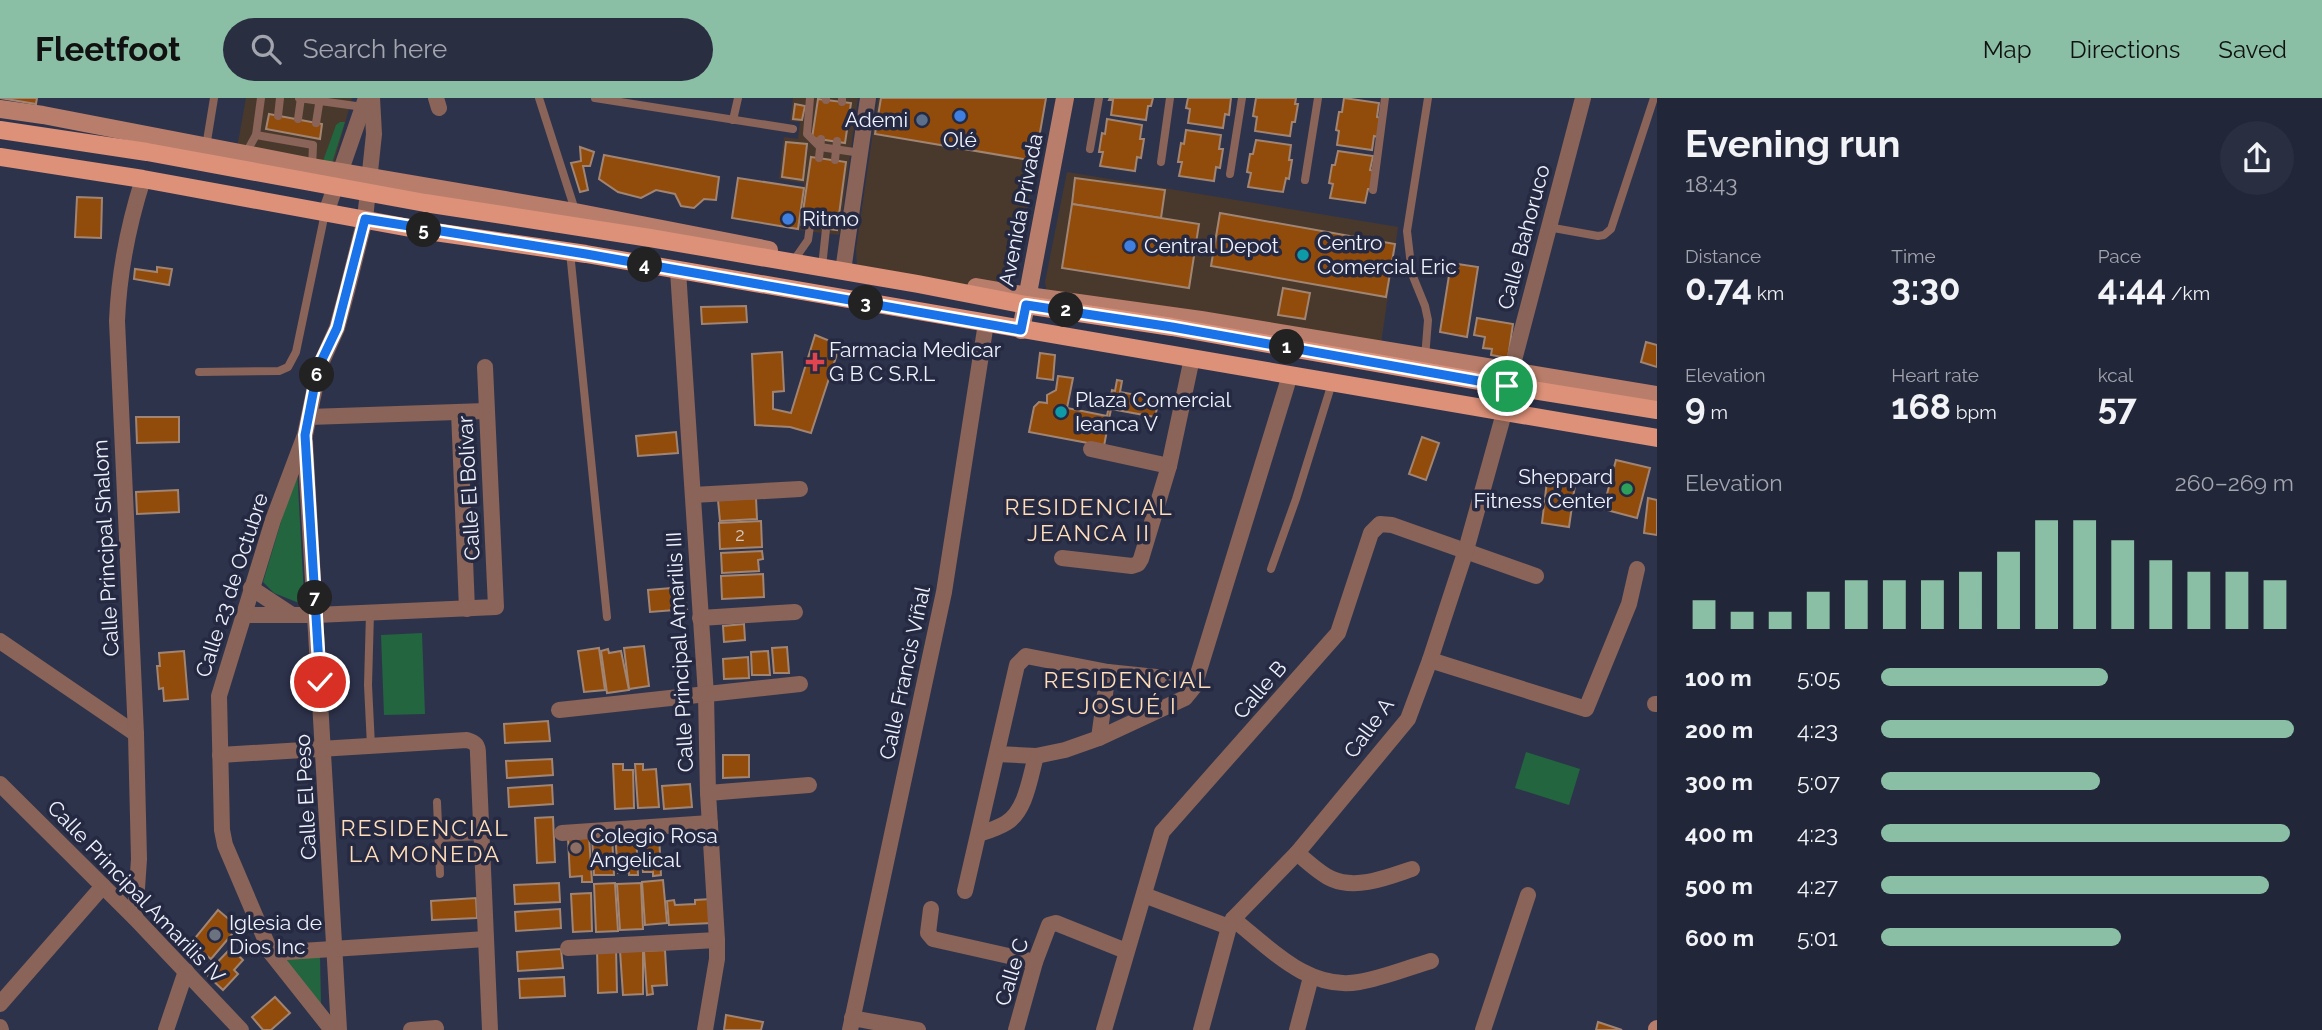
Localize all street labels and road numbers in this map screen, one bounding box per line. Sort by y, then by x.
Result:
street label: Avenida Privada [993,131,1048,288]
street label: Calle Bahoruco [1492,162,1555,312]
street label: Calle El Bolívar [452,415,485,561]
street label: Calle Principal Shalom [87,439,124,657]
street label: Calle 23 de Octubre [190,490,273,680]
street label: Calle Principal Amarilis III [661,531,698,773]
street label: Calle Francis Viñal [874,584,935,762]
street label: Calle B [1228,655,1292,724]
street label: Calle A [1338,693,1399,763]
street label: Calle El Peso [290,733,321,861]
street label: Calle Principal Amarilis IV [42,795,230,988]
street label: Calle C [989,935,1034,1009]

